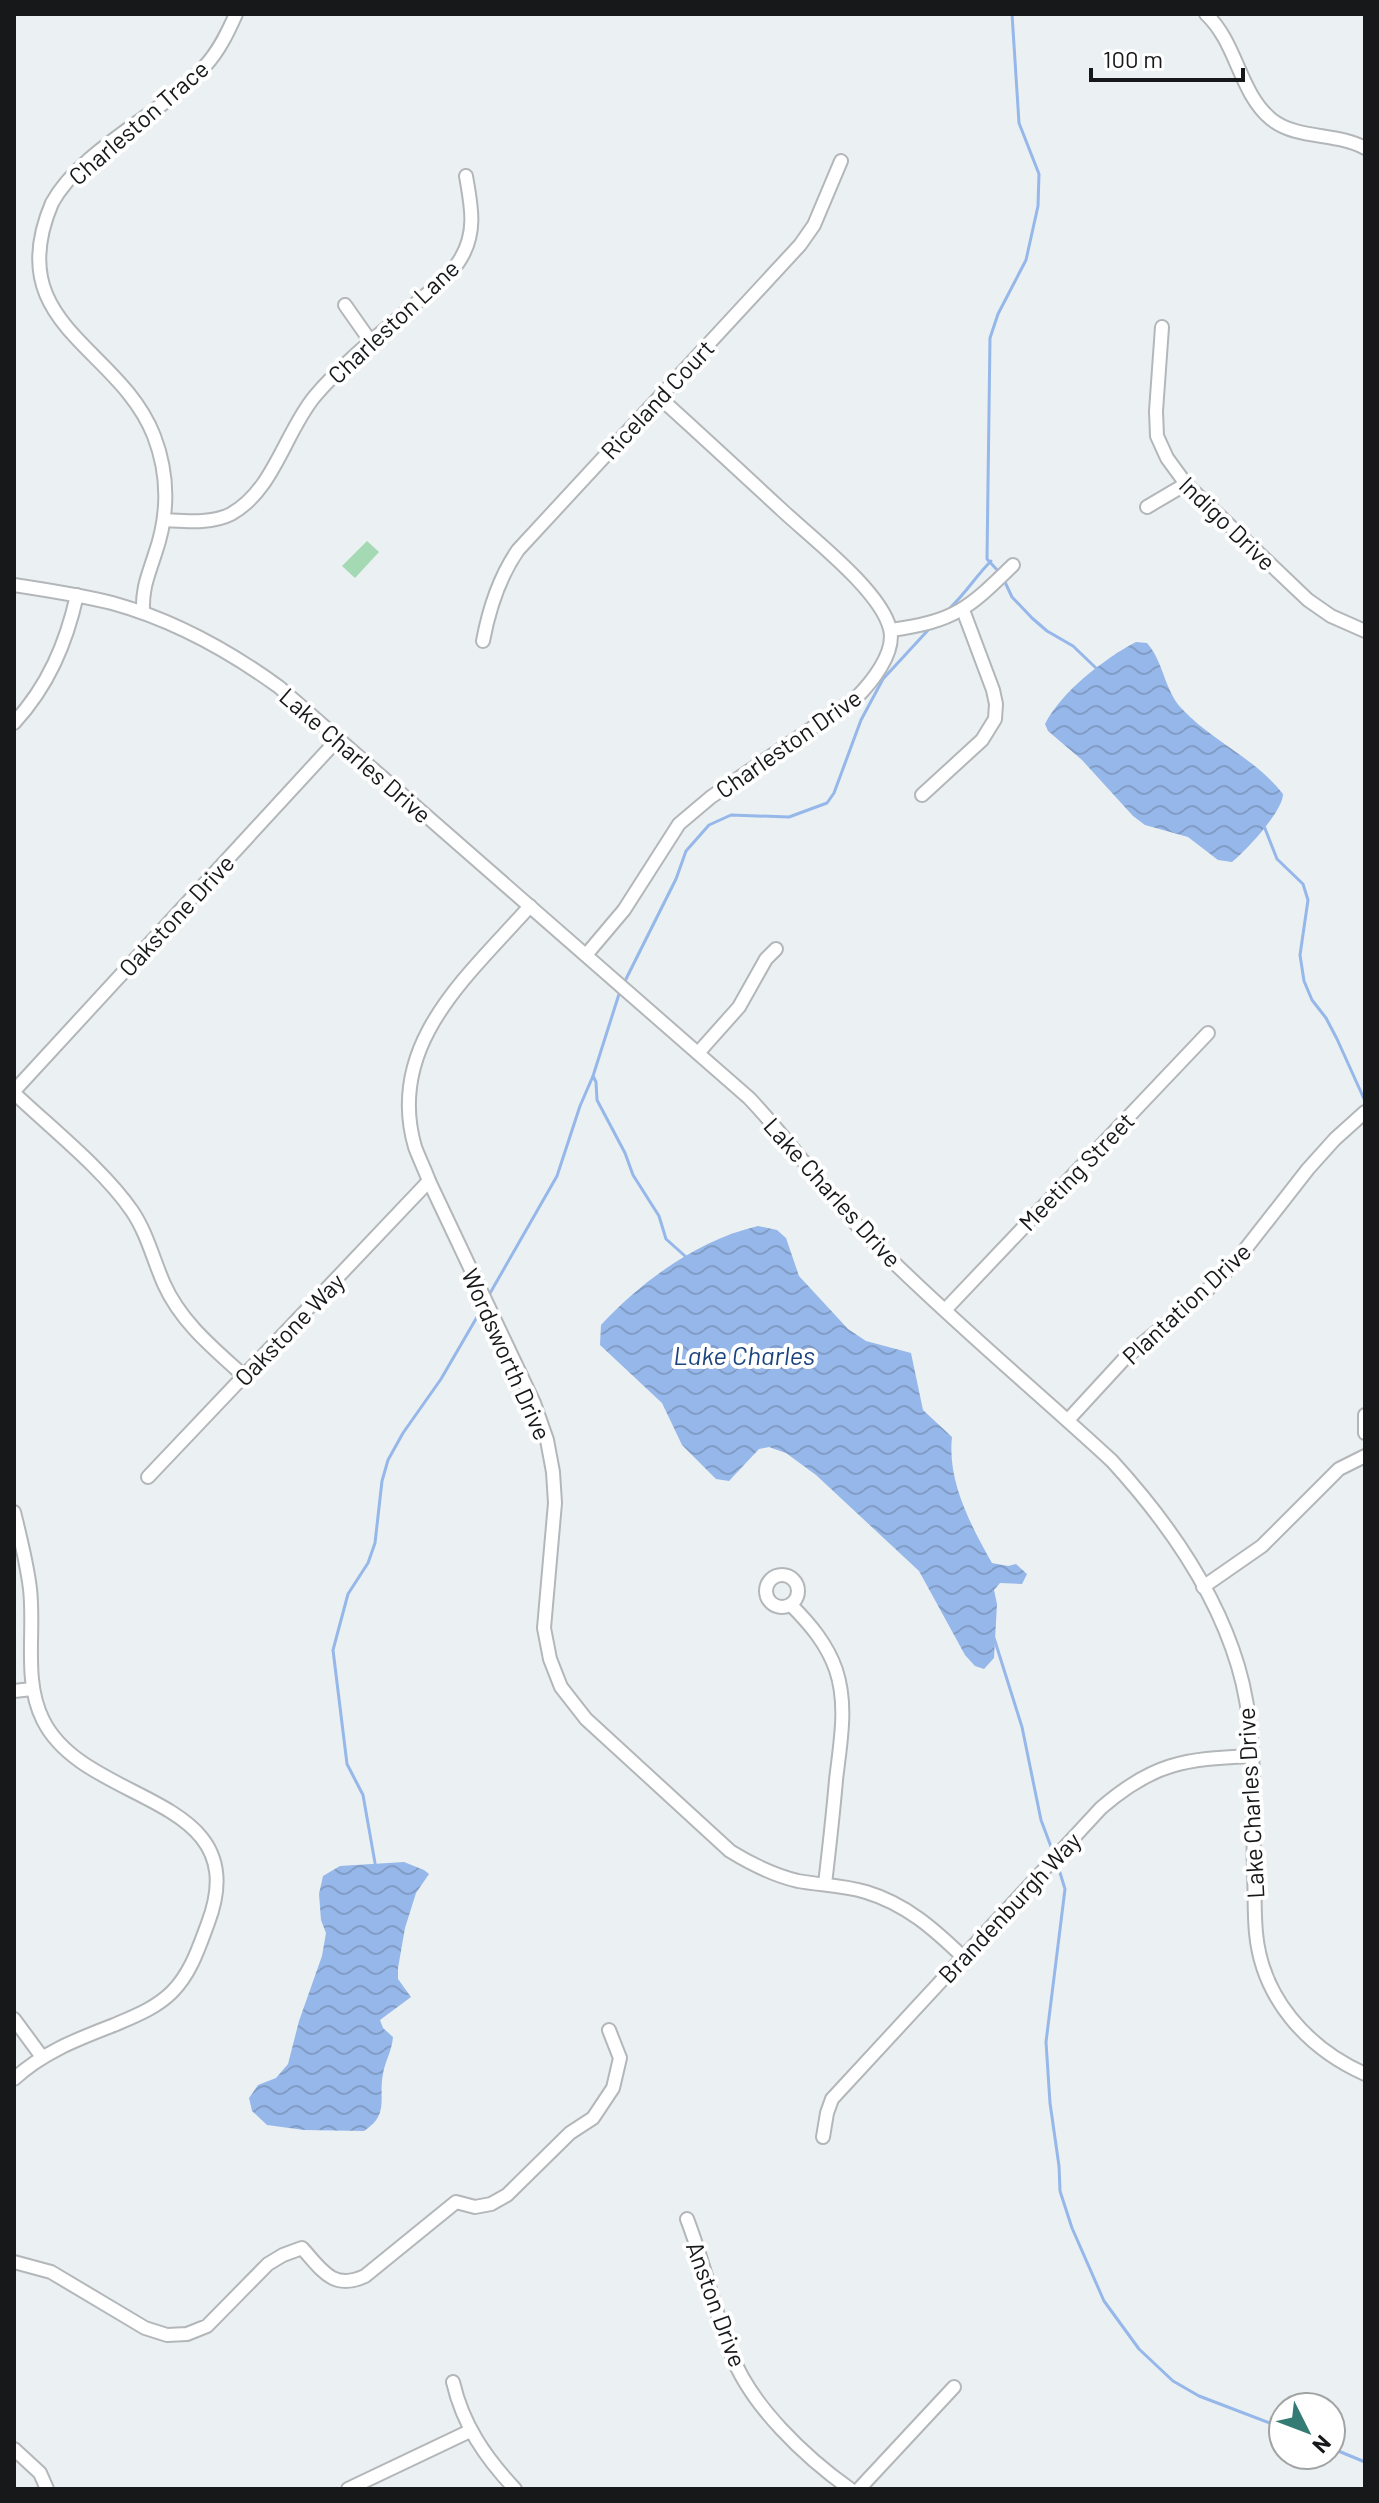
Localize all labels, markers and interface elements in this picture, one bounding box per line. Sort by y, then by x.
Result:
scale bar [1091,32,1243,82]
text: 100 m [1103,44,1163,73]
street label: Charleston Trace [62,53,214,191]
street label: Charleston Lane [321,253,465,389]
street label: Riceland Court [594,333,720,465]
street label: Indigo Drive [1174,470,1282,576]
street label: Lake Charles Drive [274,681,438,829]
street label: Charleston Drive [710,682,866,804]
street label: Oakstone Drive [112,848,240,982]
street label: Meeting Street [1012,1106,1140,1236]
street label: Lake Charles Drive [758,1111,908,1273]
street label: Plantation Drive [1116,1236,1256,1370]
street label: Wordsworth Drive [456,1264,558,1444]
street label: Oakstone Way [228,1267,350,1391]
water label: Lake Charles [673,1339,815,1370]
street label: Lake Charles Drive [1231,1707,1269,1899]
street label: Brandenburgh Way [932,1826,1086,1988]
street label: Anston Drive [681,2237,753,2371]
north arrow [1267,2391,1347,2471]
text: N [1308,2431,1337,2459]

